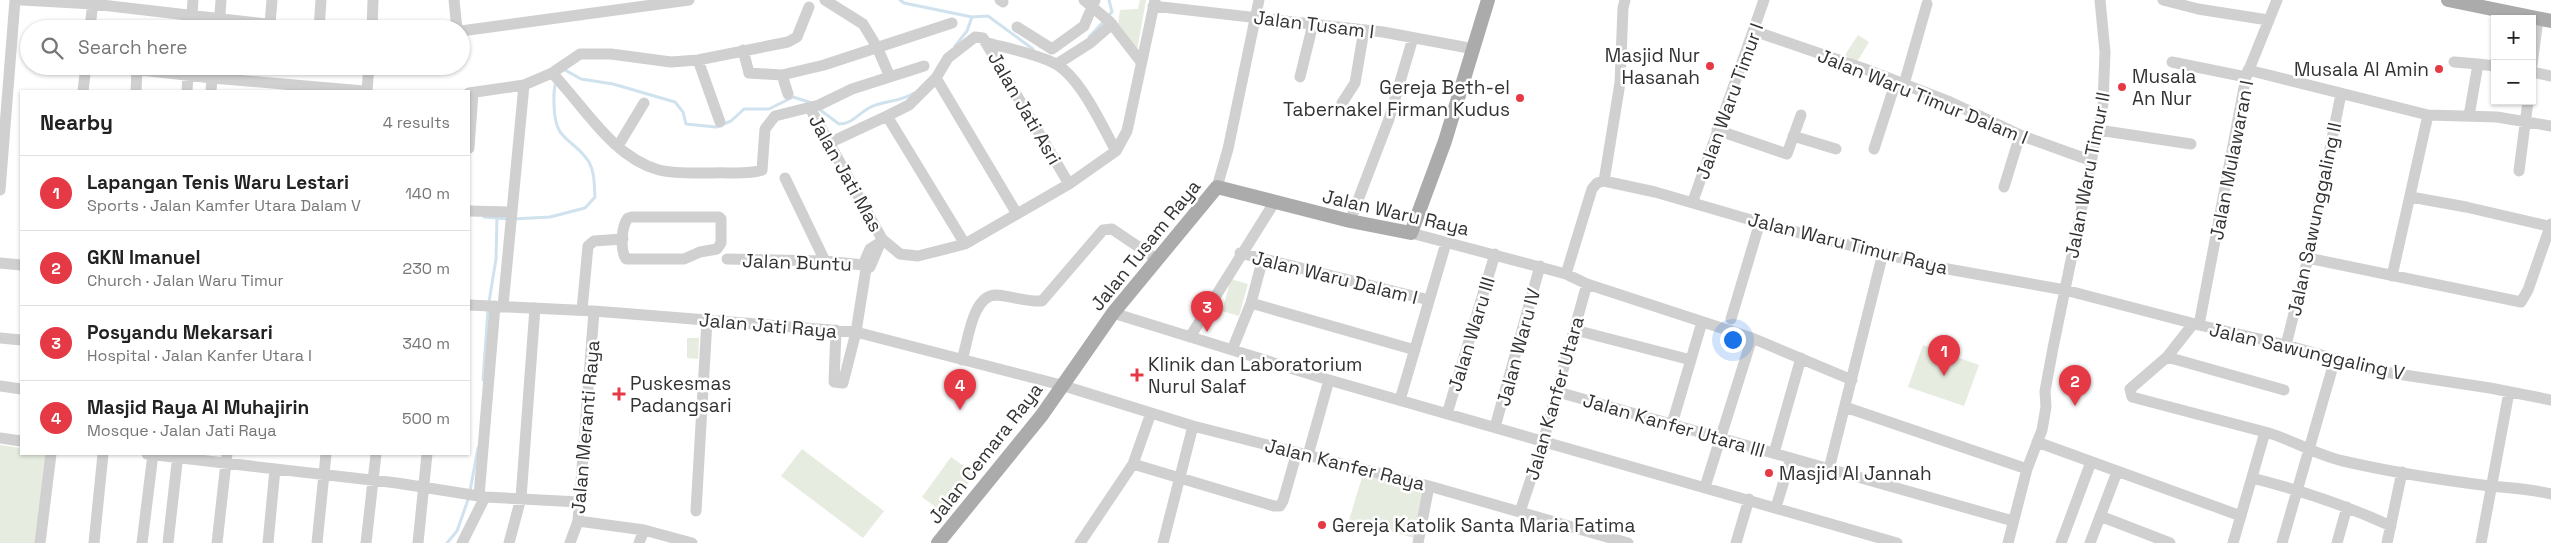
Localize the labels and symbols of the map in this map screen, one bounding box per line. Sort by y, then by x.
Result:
street label: Jalan Tusam I [1252,5,1376,44]
street label: Jalan Waru Timur I [1690,20,1769,183]
place label: Masjid Nur Hasanah [1605,43,1700,90]
street label: Jalan Waru Timur Dalam I [1814,43,2032,150]
street label: Jalan Jati Asri [982,47,1067,169]
place label: Musala Al Amin [2294,57,2429,82]
marker: Masjid Nur Hasanah [1704,60,1716,72]
marker: Musala Al Amin [2433,63,2445,75]
place label: Musala An Nur [2132,64,2197,111]
place label: Gereja Beth-el Tabernakel Firman Kudus [1283,75,1510,122]
street label: Jalan Mulawaran I [2204,78,2259,242]
marker: Musala An Nur [2116,81,2128,93]
street label: Jalan Waru Timur II [2059,90,2116,260]
marker: Gereja Beth-el Tabernakel Firman Kudus [1514,92,1526,104]
street label: Jalan Jati Mas [803,110,888,236]
street label: Jalan Sawunggaling II [2282,120,2347,318]
street label: Jalan Tusam Raya [1085,174,1206,316]
street label: Jalan Waru Raya [1320,183,1472,242]
street label: Jalan Waru Timur Raya [1745,207,1950,280]
street label: Jalan Waru Dalam I [1250,245,1420,310]
street label: Jalan Buntu [742,248,852,277]
street label: Jalan Waru III [1442,274,1501,395]
street label: Jalan Waru IV [1491,285,1546,409]
pin: 3 [1191,291,1223,332]
street label: Jalan Jati Raya [698,307,838,344]
street label: Jalan Kanfer Utara [1519,313,1590,483]
street label: Jalan Sawunggaling V [2207,317,2407,386]
your location [1720,327,1746,353]
pin: 1 [1928,335,1960,376]
street label: Jalan Meranti Raya [565,339,606,515]
place label: Klinik dan Laboratorium Nurul Salaf [1148,352,1362,399]
pin: 2 [2059,365,2091,406]
marker: Klinik dan Laboratorium Nurul Salaf [1130,368,1144,382]
pin: 4 [944,369,976,410]
place label: Puskesmas Padangsari [630,371,732,418]
street label: Jalan Cemara Raya [922,378,1048,529]
marker: Puskesmas Padangsari [612,387,626,401]
street label: Jalan Kanfer Utara III [1580,388,1768,463]
street label: Jalan Kanfer Raya [1262,432,1428,496]
place label: Masjid Al Jannah [1779,461,1932,486]
marker: Masjid Al Jannah [1763,467,1775,479]
place label: Gereja Katolik Santa Maria Fatima [1332,513,1635,538]
marker: Gereja Katolik Santa Maria Fatima [1316,519,1328,531]

